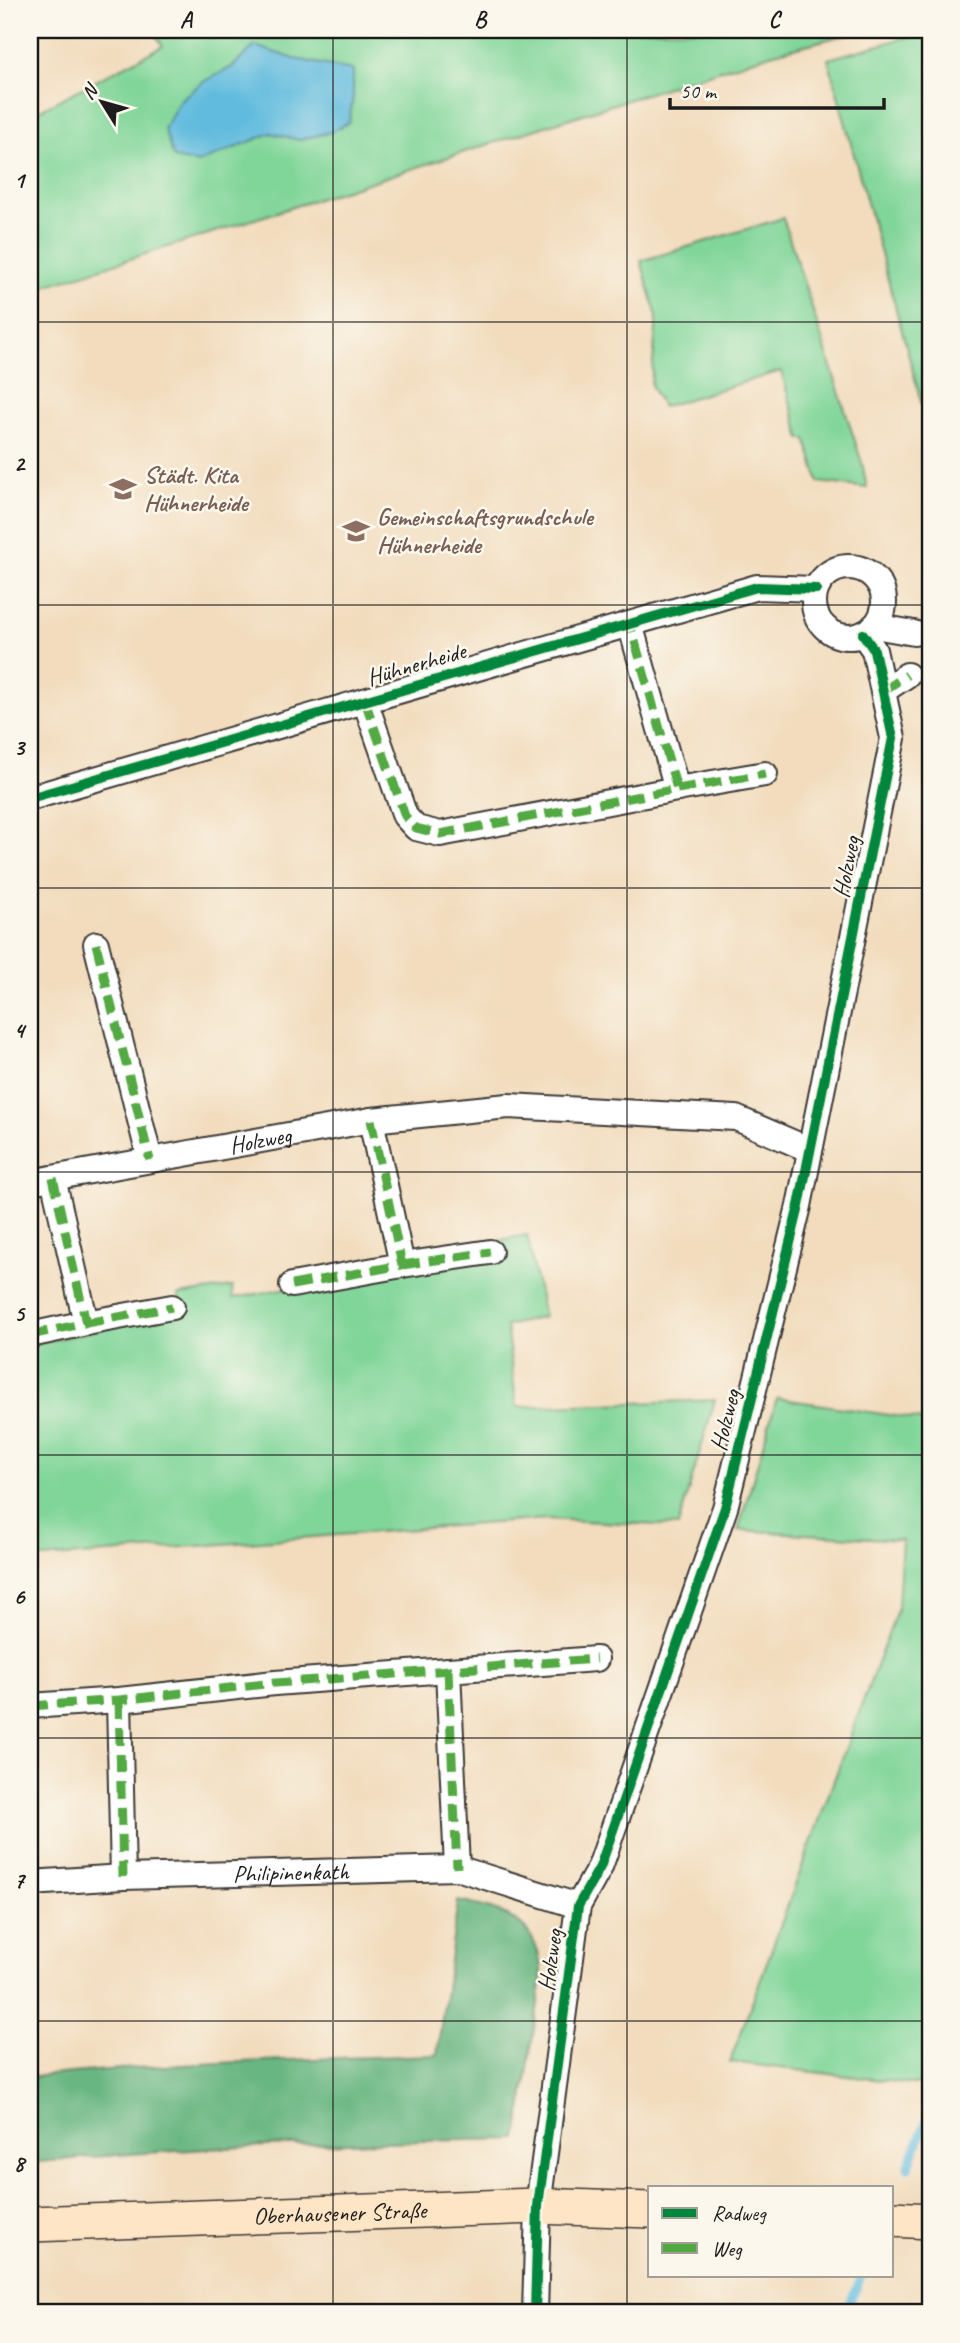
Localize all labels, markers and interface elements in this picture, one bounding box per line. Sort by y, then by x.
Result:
text: A [180,5,194,34]
text: B [474,5,488,34]
text: C [769,5,783,34]
north arrow [66,66,136,136]
scale bar [670,66,883,110]
text: N [76,78,104,104]
text: 50 m [680,78,718,104]
text: 1 [14,166,27,195]
text: 2 [14,449,27,478]
place label: Städt. Kita Hühnerheide [144,460,249,518]
school or university icon: Städt. Kita Hühnerheide [108,474,138,504]
place label: Gemeinschaftsgrundschule Hühnerheide [377,502,595,560]
school or university icon: Gemeinschaftsgrundschule Hühnerheide [341,516,371,546]
street label: Hühnerheide [363,635,471,692]
text: 3 [14,733,27,762]
street label: Holzweg [825,832,867,900]
text: 4 [14,1016,27,1045]
street label: Holzweg [227,1120,295,1160]
text: 5 [14,1299,26,1328]
street label: Holzweg [703,1385,747,1454]
text: 6 [14,1582,27,1611]
street label: Philipinenkath [232,1856,350,1889]
text: 7 [14,1866,27,1895]
street label: Holzweg [531,1926,569,1993]
text: 8 [14,2149,27,2178]
legend [648,2186,894,2276]
street label: Oberhausener Straße [253,2195,429,2231]
text: Radweg [712,2200,767,2226]
text: Weg [712,2236,743,2262]

